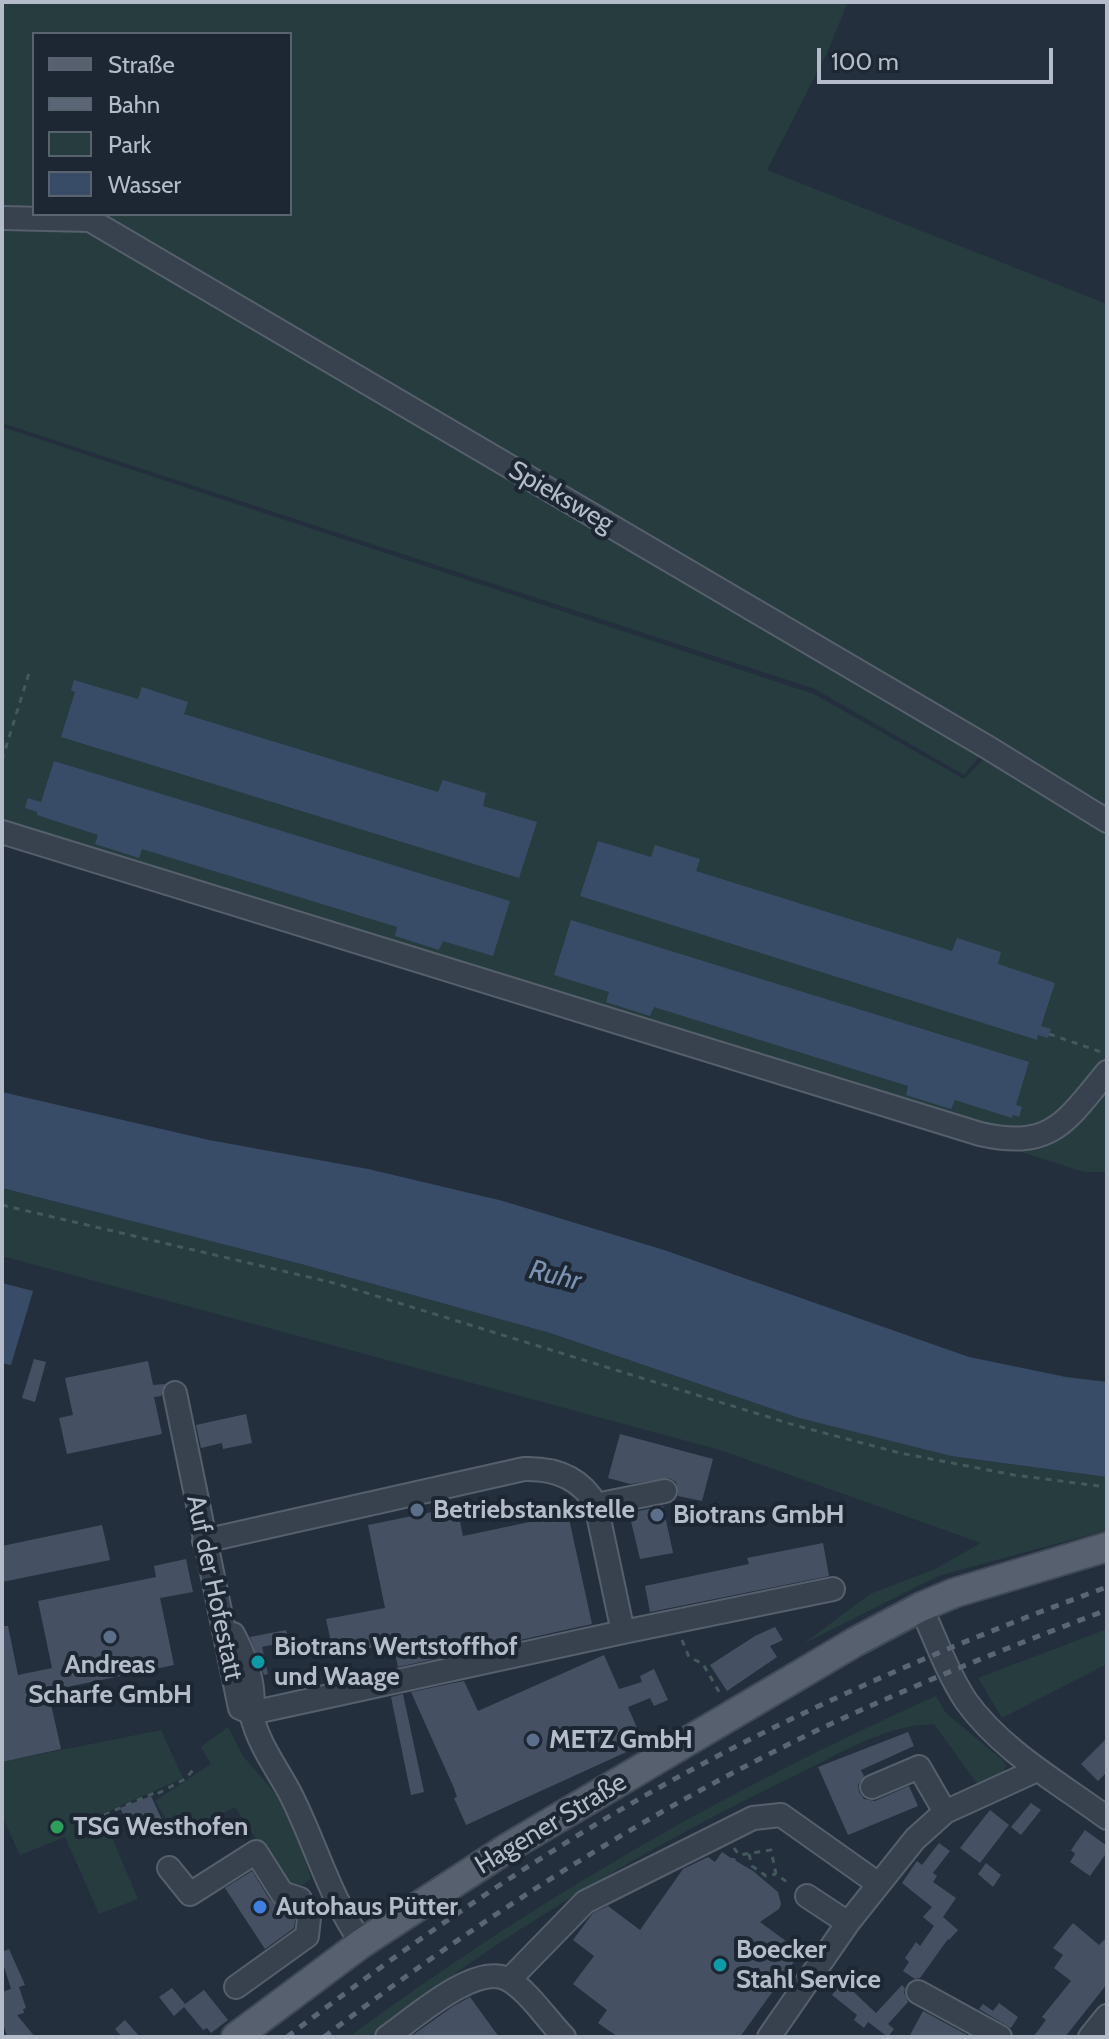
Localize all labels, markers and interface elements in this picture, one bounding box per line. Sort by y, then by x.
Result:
legend [32,32,292,216]
scale bar [821,32,1057,82]
text: 100 m [831,47,899,76]
text: Straße [108,50,175,79]
text: Bahn [108,90,160,119]
text: Park [108,130,151,159]
text: Wasser [108,170,181,199]
street label: Spieksweg [503,455,619,539]
water label: Ruhr [526,1253,584,1299]
street label: Auf der Hofestatt [179,1492,249,1684]
place label: Betriebstankstelle [433,1494,635,1526]
place label: Biotrans GmbH [673,1499,845,1531]
marker: Betriebstankstelle [408,1501,426,1519]
marker: Biotrans GmbH [648,1506,666,1524]
marker: Andreas Scharfe GmbH [101,1628,119,1646]
place label: Biotrans Wertstoffhof und Waage [274,1631,518,1692]
place label: Andreas Scharfe GmbH [28,1649,192,1710]
marker: Biotrans Wertstoffhof und Waage [249,1653,267,1671]
place label: METZ GmbH [549,1724,693,1756]
marker: METZ GmbH [524,1731,542,1749]
street label: Hagener Straße [470,1767,632,1881]
place label: TSG Westhofen [73,1811,248,1843]
marker: TSG Westhofen [48,1818,66,1836]
place label: Autohaus Pütter [276,1891,458,1923]
marker: Autohaus Pütter [251,1898,269,1916]
place label: Boecker Stahl Service [736,1934,881,1996]
marker: Boecker Stahl Service [711,1956,729,1974]

